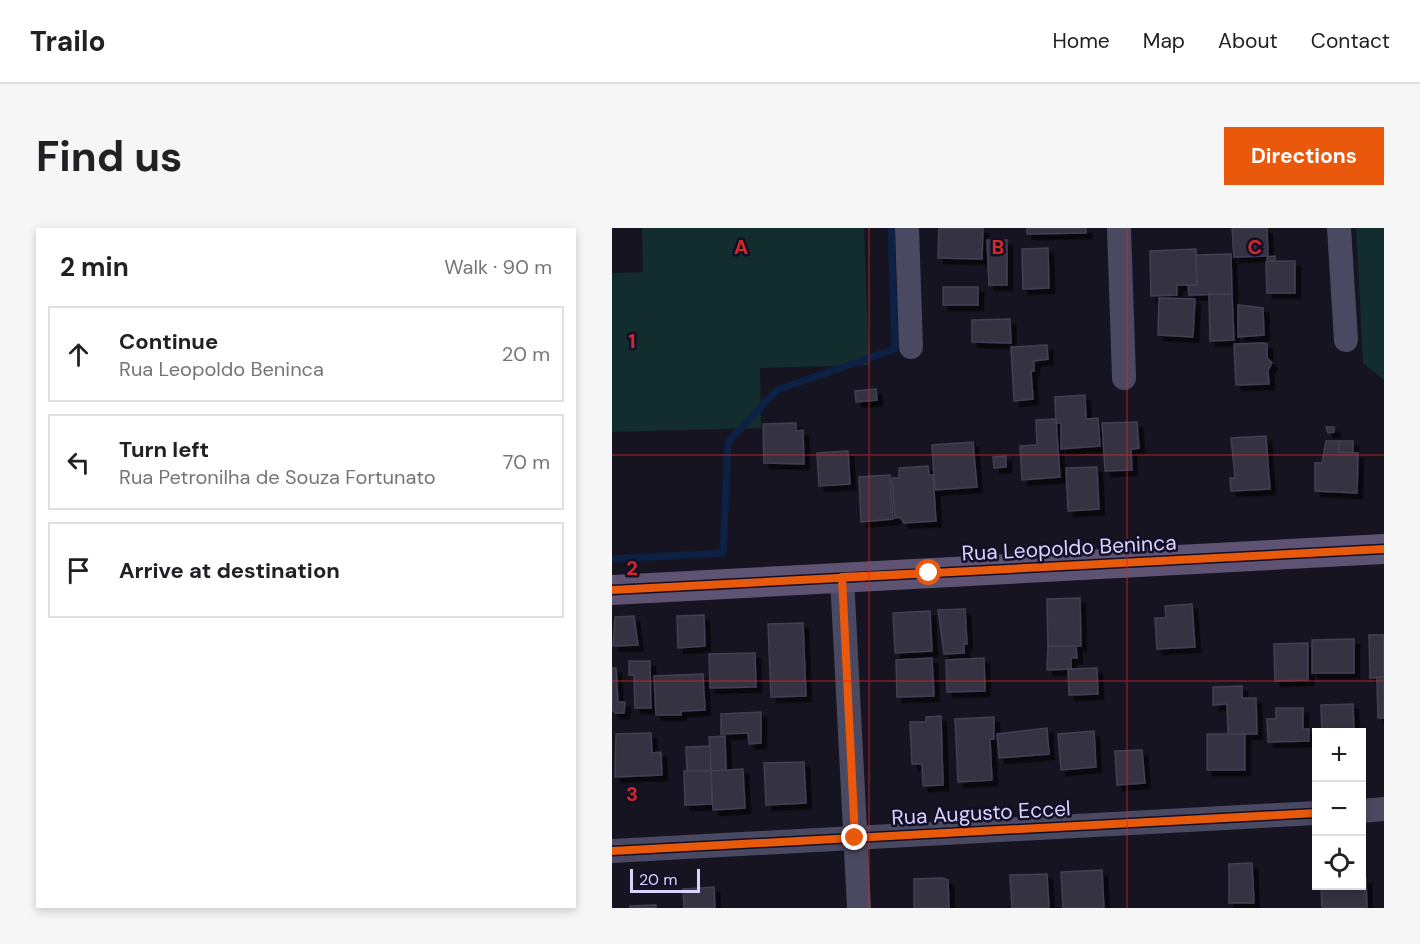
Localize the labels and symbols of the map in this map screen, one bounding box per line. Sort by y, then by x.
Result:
text: A [734,234,748,260]
text: B [992,234,1004,260]
text: C [1248,234,1262,260]
text: 1 [628,328,636,354]
street label: Rua Leopoldo Beninca [961,528,1177,568]
text: 2 [626,555,638,581]
route start [915,559,941,585]
text: 3 [626,781,638,807]
street label: Rua Augusto Eccel [891,794,1071,832]
route end [841,824,867,850]
scale bar [630,866,700,894]

